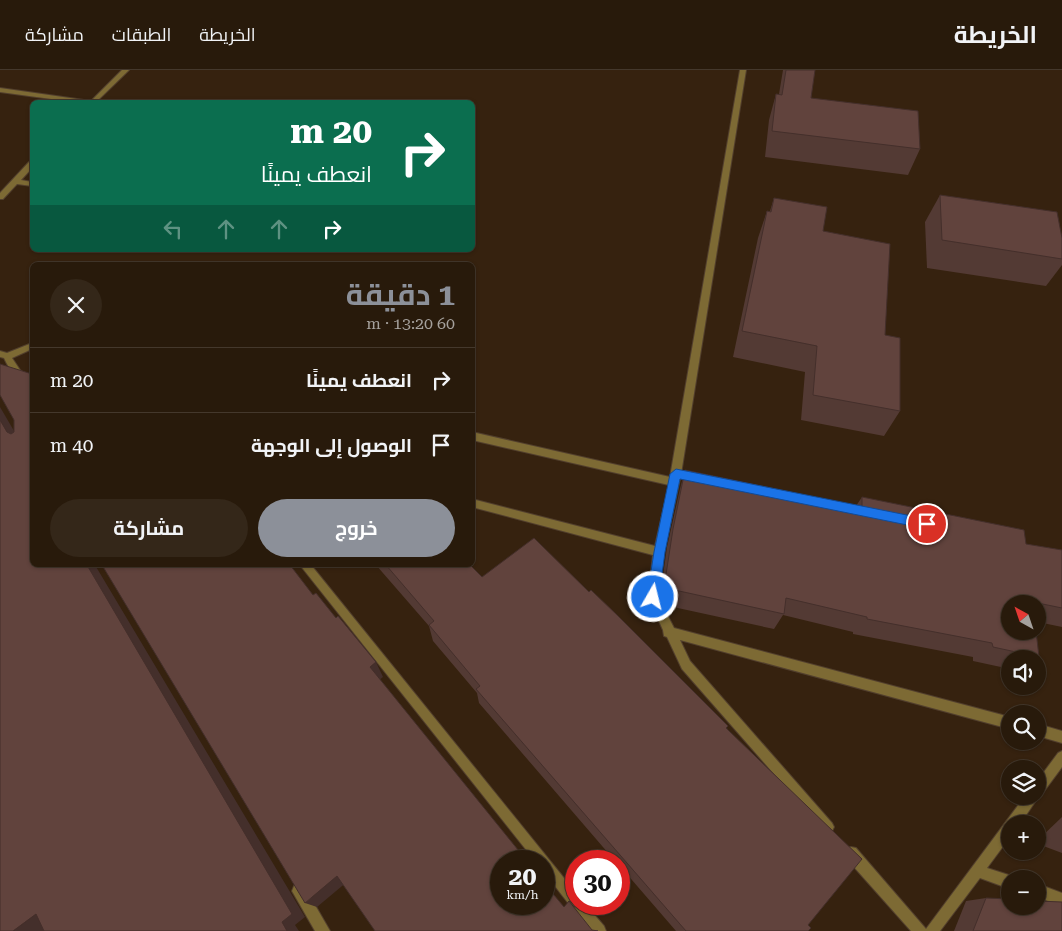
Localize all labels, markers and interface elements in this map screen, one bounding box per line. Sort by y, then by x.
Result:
text: الخريطة [954,21,1037,49]
text: مشاركة [25,24,84,45]
text: الطبقات [112,24,171,45]
text: الخريطة [199,24,256,45]
text: 20 m [290,111,372,152]
icon: right [390,120,455,185]
text: انعطف يمينًا [261,162,372,187]
icon: left [159,215,187,243]
icon: ahead [212,215,240,243]
icon: ahead [265,215,293,243]
icon: right [318,215,346,243]
text: 1 دقيقة [346,277,455,312]
button: close [50,279,102,331]
text: 60 m · 13:20 [366,314,455,333]
icon: right [427,366,455,394]
text: 20 m [50,369,93,392]
text: انعطف يمينًا [306,369,412,392]
icon: arrive [427,431,455,459]
text: 40 m [50,434,93,457]
text: الوصول إلى الوجهة [251,434,412,457]
button: مشاركة [50,499,248,557]
button: خروج [258,499,455,557]
pin [906,503,948,545]
icon: arrive [913,510,941,538]
position arrow [626,570,678,622]
north arrow [1001,595,1046,640]
map controls [1001,595,1046,915]
button: sound [1001,650,1046,695]
button: search [1001,705,1046,750]
button: layers [1001,760,1046,805]
button: + [1001,815,1046,860]
speed limit sign: 30 [565,850,630,915]
text: 20 [508,862,537,891]
button: − [1001,870,1046,915]
text: km/h [506,888,539,902]

